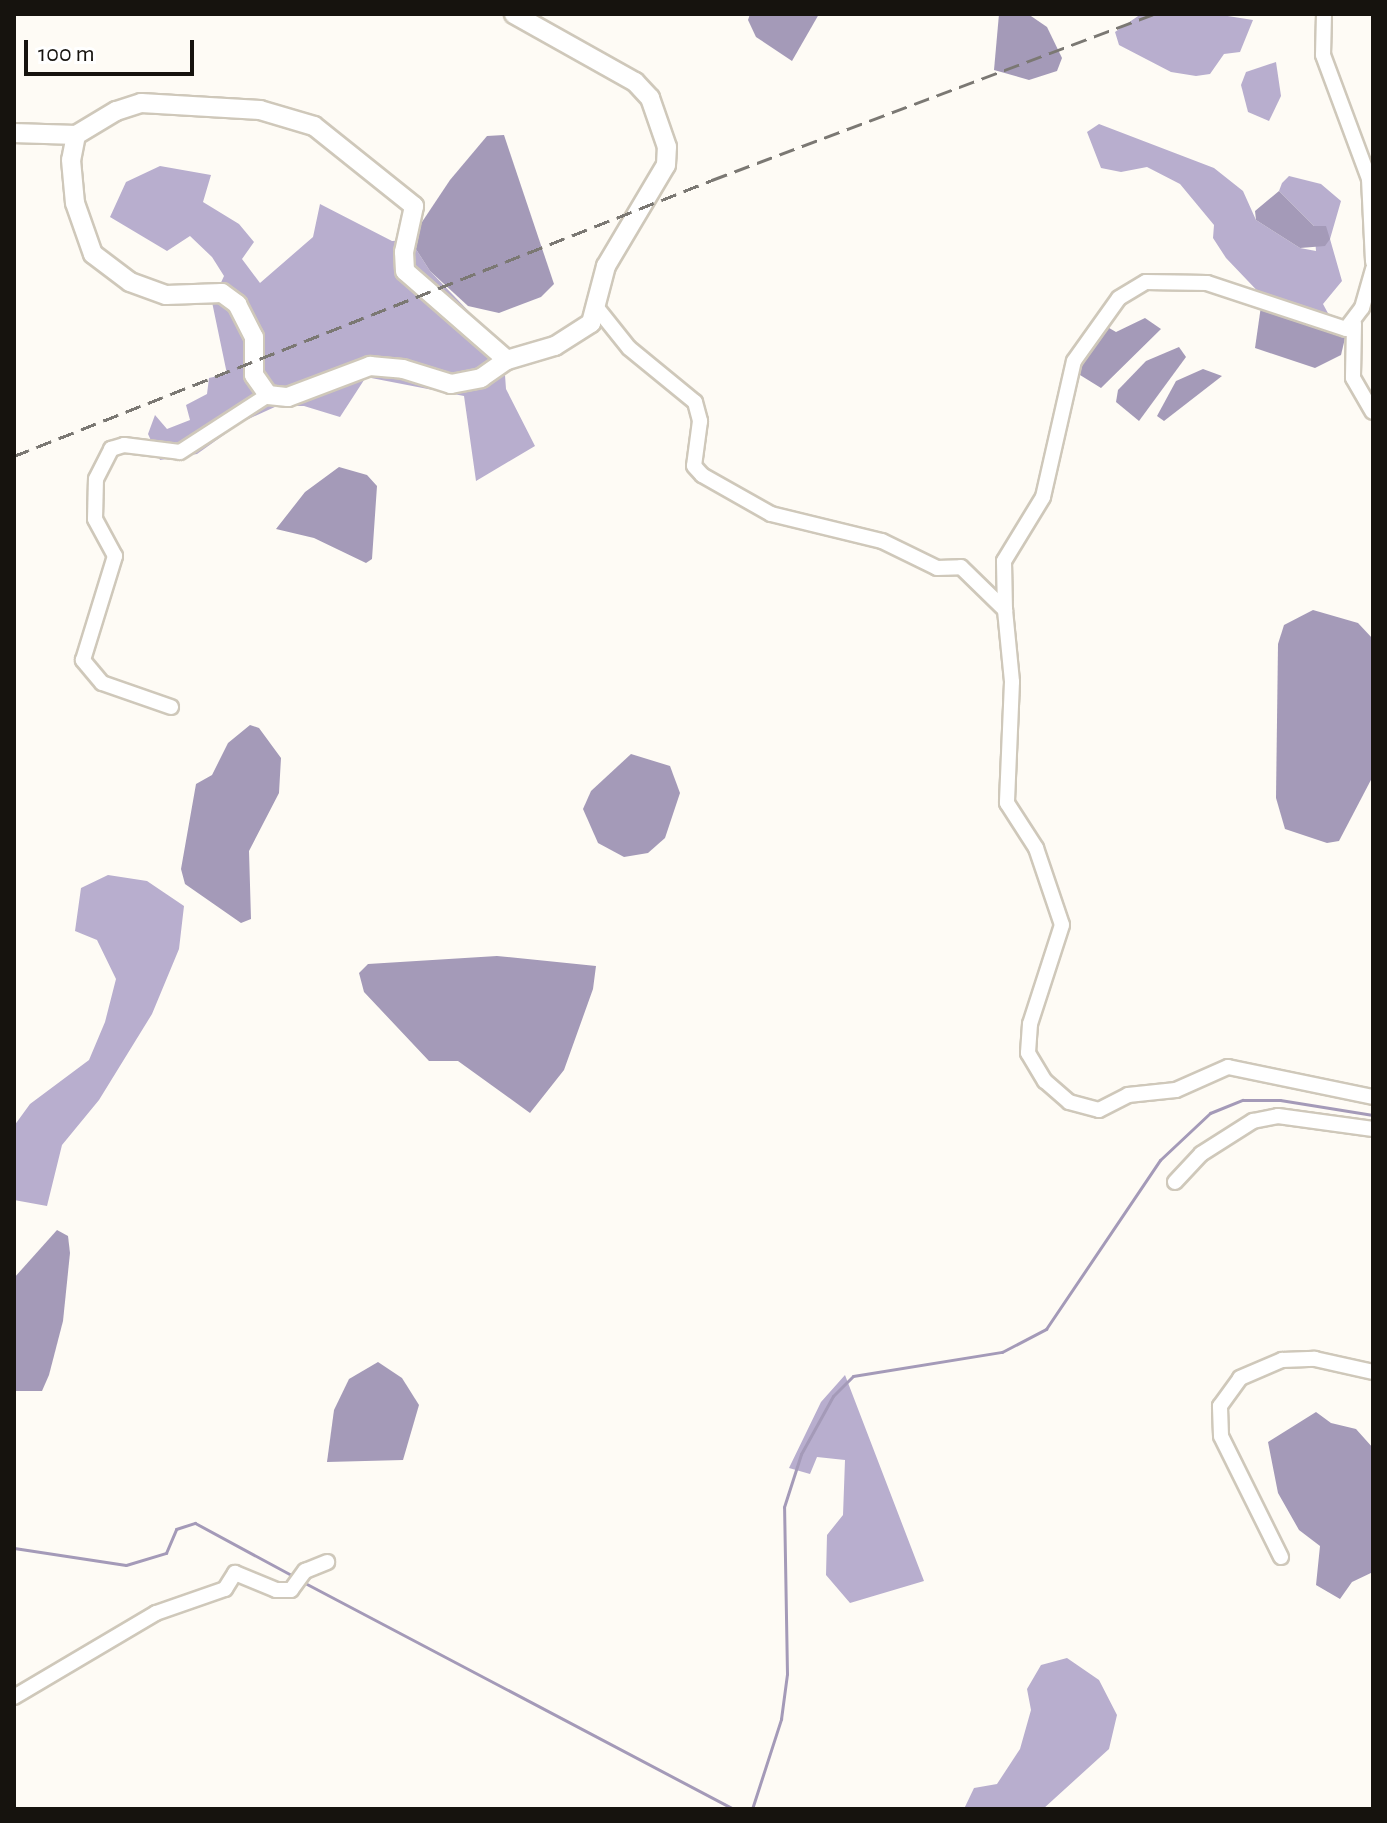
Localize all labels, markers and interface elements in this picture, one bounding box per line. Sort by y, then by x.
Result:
scale bar [28,24,198,74]
text: 100 m [38,42,95,66]

